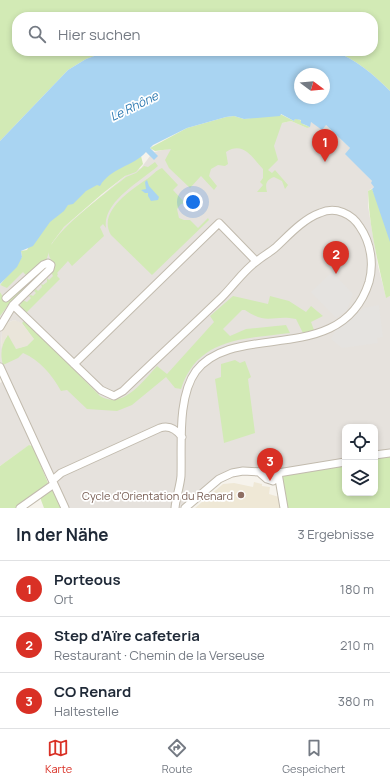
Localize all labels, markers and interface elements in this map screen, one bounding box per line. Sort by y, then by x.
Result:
search box [12,12,378,56]
icon: search [26,23,48,45]
text: Hier suchen [58,24,140,45]
north arrow [294,68,330,104]
water label: Le Rhône [107,87,162,125]
pin: 1 [312,129,338,162]
your location [183,192,203,212]
pin: 2 [323,241,349,274]
map controls [342,424,378,496]
button: locate [342,424,378,460]
pin: 3 [257,448,283,481]
button: layers [342,460,378,496]
place label: Cycle d'Orientation du Renard [82,488,233,503]
marker: Cycle d'Orientation du Renard [236,490,246,500]
text: In der Nähe [16,523,109,546]
text: 3 Ergebnisse [297,525,374,543]
text: Porteous [54,569,121,590]
text: 1 [26,580,32,598]
text: 180 m [340,580,374,598]
text: Ort [54,590,73,608]
text: Step d'Aïre cafeteria [54,625,200,646]
text: 2 [25,636,33,654]
text: 210 m [340,636,374,654]
text: Restaurant · Chemin de la Verseuse [54,646,265,664]
text: CO Renard [54,681,131,702]
text: 3 [25,692,33,710]
text: 380 m [338,692,374,710]
text: Haltestelle [54,702,119,720]
tab: Karte [45,737,72,776]
tab: Route [162,737,192,776]
tab: Gespeichert [282,737,345,776]

